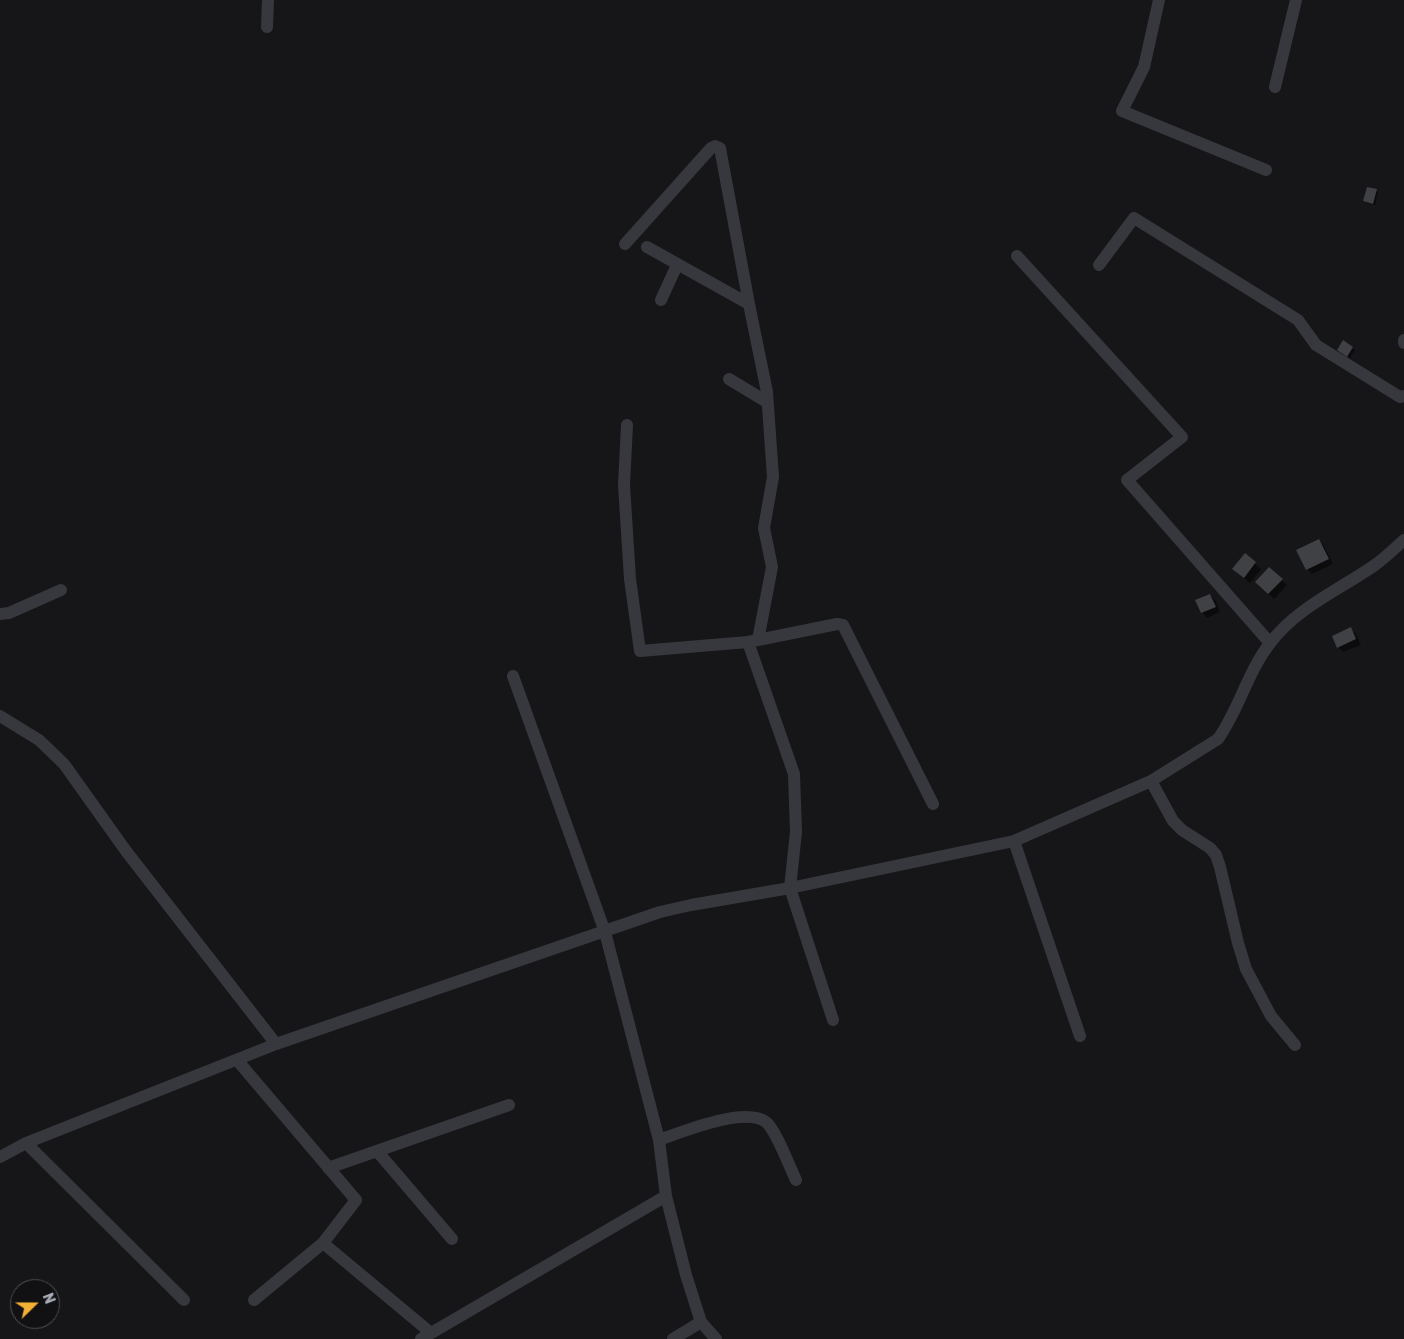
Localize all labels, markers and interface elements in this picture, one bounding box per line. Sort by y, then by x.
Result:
north arrow [10,1279,60,1329]
text: N [39,1291,58,1306]

